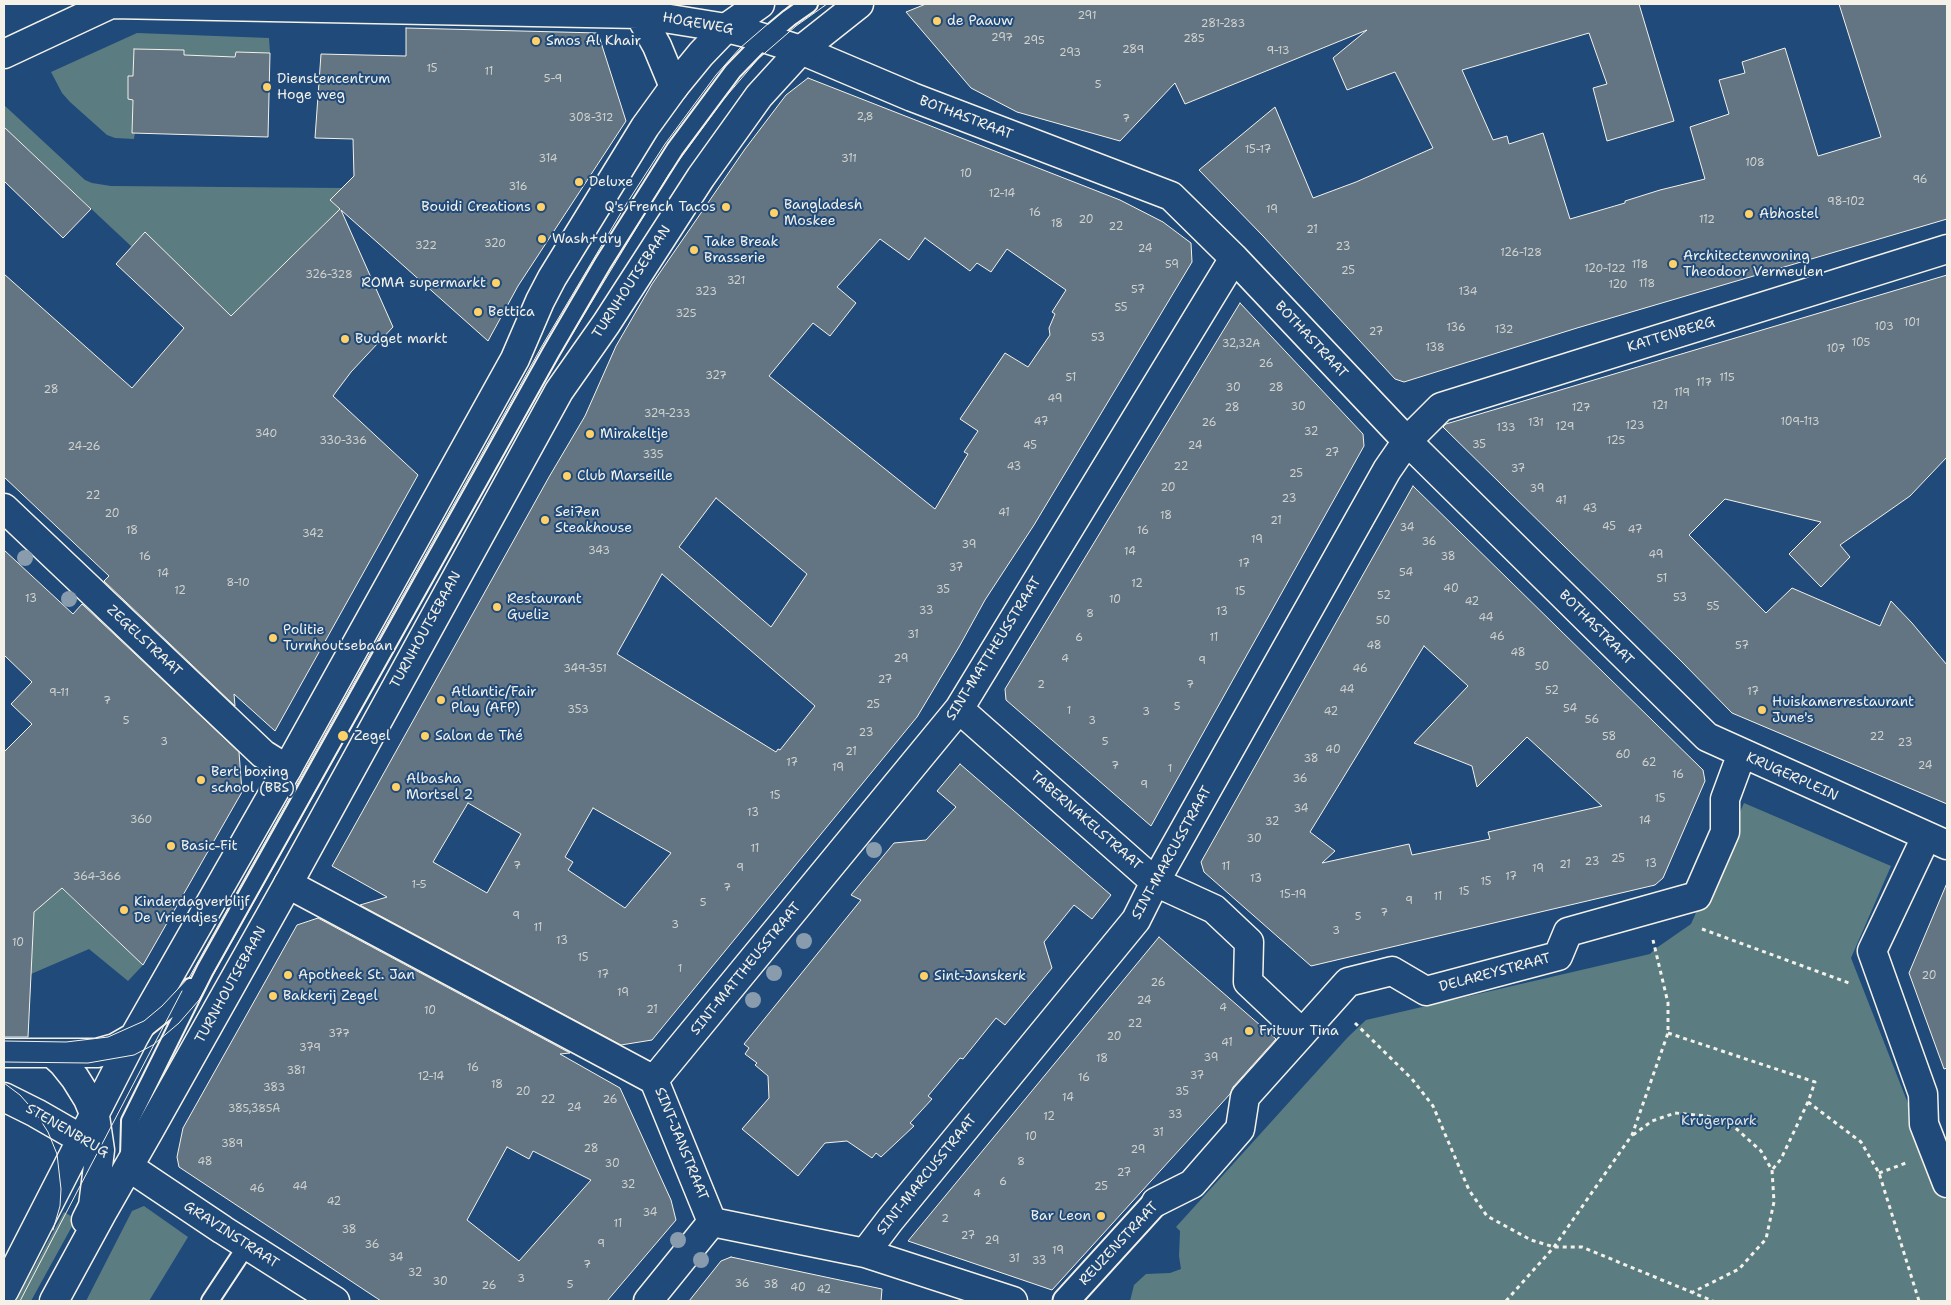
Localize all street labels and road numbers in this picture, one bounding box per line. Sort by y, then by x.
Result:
street label: HOGEWEG [661,9,735,39]
street label: BOTHASTRAAT [917,92,1015,144]
street label: TURNHOUTSEBAAN [589,222,675,342]
street label: BOTHASTRAAT [1271,298,1351,382]
street label: KATTENBERG [1625,314,1717,356]
street label: TURNHOUTSEBAAN [387,569,465,691]
street label: SINT-MATTHEUSSTRAAT [943,574,1045,724]
street label: BOTHASTRAAT [1555,587,1637,669]
street label: ZEGELSTRAAT [103,602,185,680]
street label: KRUGERPLEIN [1743,749,1841,805]
street label: TABERNAKELSTRAAT [1027,768,1145,874]
street label: SINT-MARCUSSTRAAT [1128,783,1216,923]
street label: SINT-MATTHEUSSTRAAT [687,899,805,1039]
street label: TURNHOUTSEBAAN [192,924,270,1046]
street label: DELAREYSTRAAT [1437,950,1553,996]
street label: SINT-JANSTRAAT [651,1085,711,1203]
street label: STENENBRUG [23,1101,111,1161]
street label: SINT-MARCUSSTRAAT [873,1112,981,1238]
street label: GRAVINSTRAAT [180,1198,282,1272]
street label: REUZENSTRAAT [1076,1199,1162,1289]

